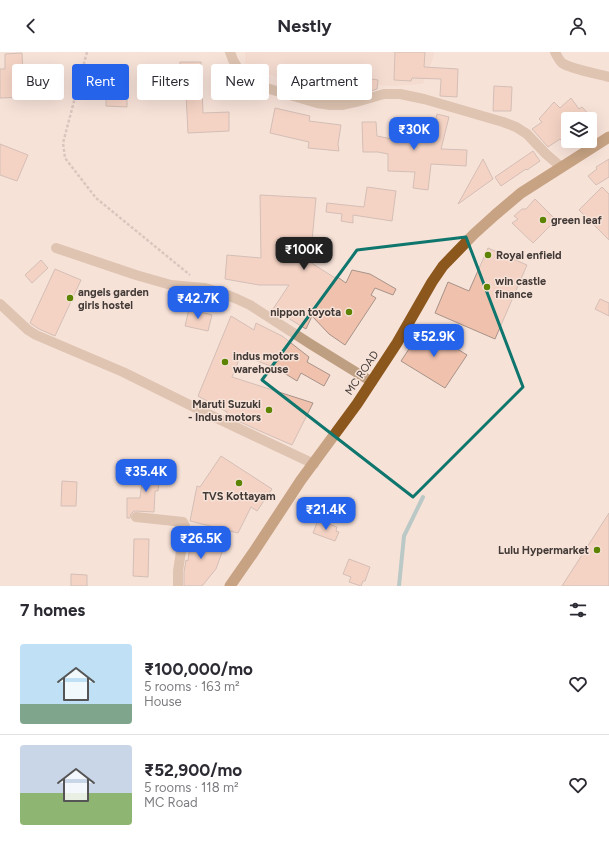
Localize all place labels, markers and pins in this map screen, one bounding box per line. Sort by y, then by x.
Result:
pin: ₹30K [390,117,438,151]
place label: green leaf [551,214,602,227]
marker: green leaf [538,215,548,225]
pin: ₹100K [276,237,332,271]
place label: Royal enfield [496,249,561,262]
marker: Royal enfield [483,250,493,260]
place label: win castle finance [495,275,546,301]
marker: win castle finance [482,282,492,292]
place label: angels garden girls hostel [78,286,149,312]
pin: ₹42.7K [165,286,231,320]
marker: angels garden girls hostel [65,293,75,303]
place label: nippon toyota [270,306,341,319]
marker: nippon toyota [344,307,354,317]
pin: ₹52.9K [401,324,467,358]
place label: indus motors warehouse [233,350,299,376]
marker: indus motors warehouse [220,357,230,367]
place label: Maruti Suzuki - Indus motors [188,398,261,424]
marker: Maruti Suzuki - Indus motors [264,405,274,415]
pin: ₹35.4K [113,459,179,493]
marker: TVS Kottayam [234,478,244,488]
place label: TVS Kottayam [202,490,276,503]
pin: ₹21.4K [293,497,359,531]
pin: ₹26.5K [168,526,234,560]
place label: Lulu Hypermarket [498,544,590,557]
marker: Lulu Hypermarket [592,545,602,555]

